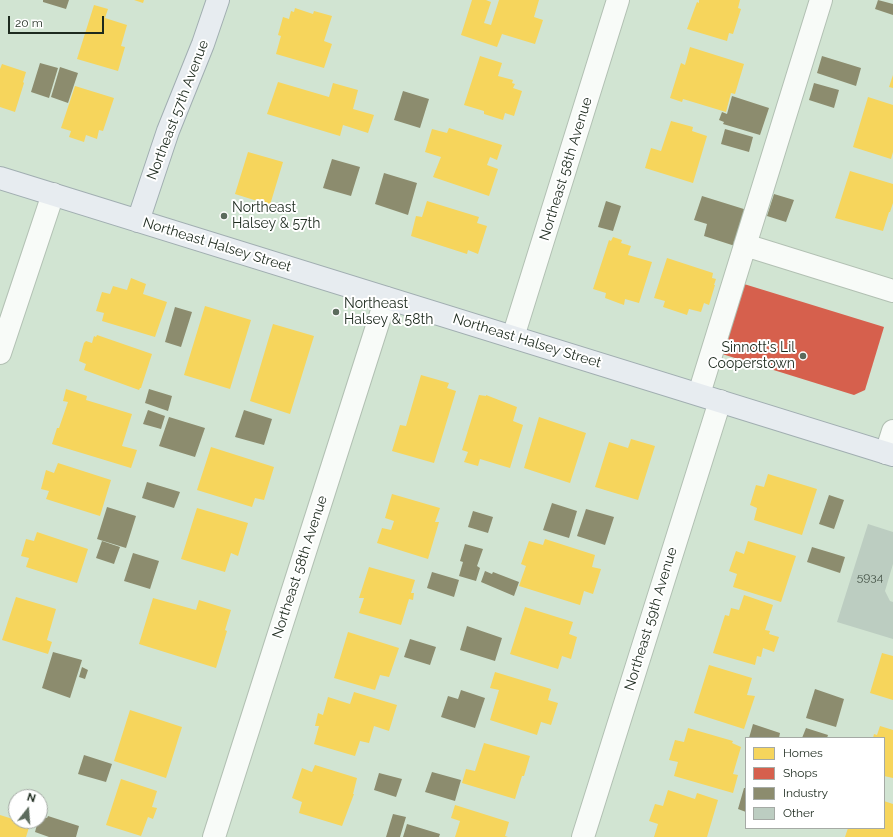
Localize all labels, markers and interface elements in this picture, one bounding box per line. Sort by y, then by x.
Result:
scale bar [10,8,106,34]
text: 20 m [15,16,43,30]
street label: Northeast 57th Avenue [144,38,212,182]
street label: Northeast 58th Avenue [536,95,596,243]
place label: Northeast Halsey & 57th [232,200,320,232]
marker: Northeast Halsey & 57th [219,211,229,221]
street label: Northeast Halsey Street [141,214,293,276]
place label: Northeast Halsey & 58th [344,296,433,328]
marker: Northeast Halsey & 58th [331,307,341,317]
street label: Northeast Halsey Street [451,310,603,372]
place label: Sinnott's Lil Cooperstown [708,340,795,372]
marker: Sinnott's Lil Cooperstown [798,351,808,361]
street label: Northeast 58th Avenue [269,493,331,641]
street label: Northeast 59th Avenue [621,545,681,693]
house number: 5934 [857,570,883,584]
legend [745,737,885,829]
text: Homes [783,746,823,760]
text: Shops [783,766,818,780]
text: Industry [783,786,828,800]
north arrow [8,789,48,829]
text: N [25,791,37,805]
text: Other [783,806,814,820]

